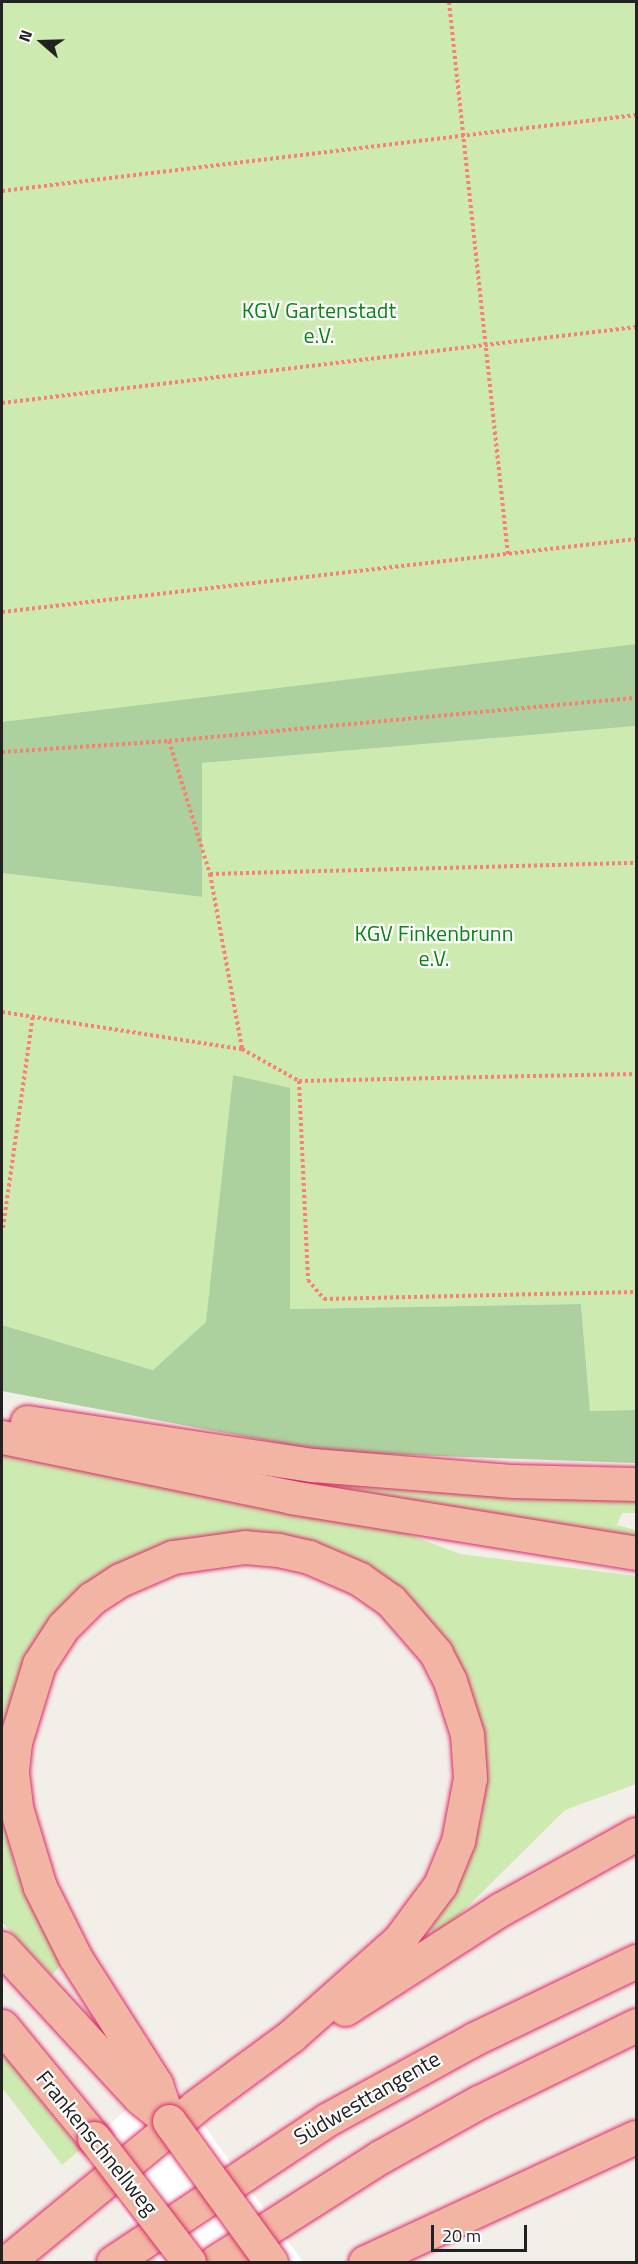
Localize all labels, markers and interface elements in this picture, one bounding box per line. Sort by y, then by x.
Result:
north arrow [12,12,72,72]
text: N [12,27,38,45]
park label: KGV Gartenstadt e.V. [242,297,396,348]
park label: KGV Finkenbrunn e.V. [354,920,514,972]
street label: Südwesttangente [289,2045,445,2151]
street label: Frankenschnellweg [31,2065,163,2221]
scale bar [434,2213,530,2251]
text: 20 m [442,2222,481,2249]

